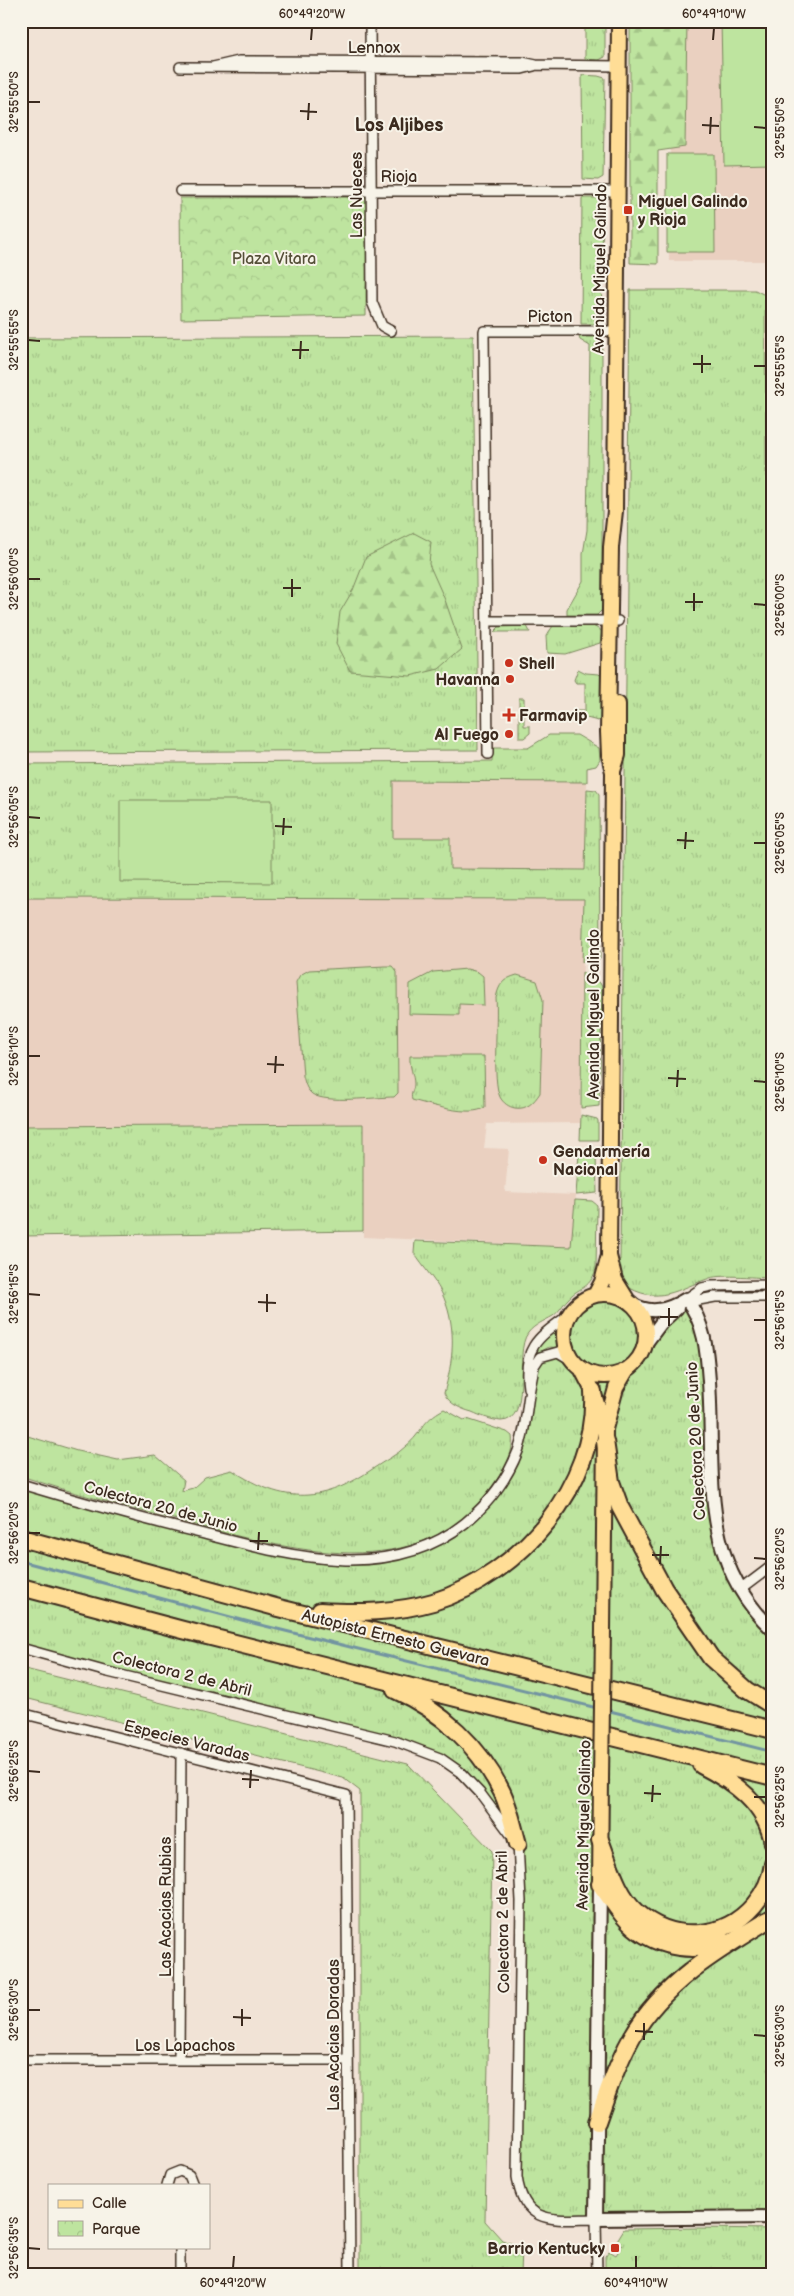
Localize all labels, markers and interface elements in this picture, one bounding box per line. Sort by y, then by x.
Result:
text: 60°49'20"W [279,7,345,22]
text: 60°49'10"W [682,7,746,22]
street label: Lennox [348,39,401,58]
text: 32°55'50"S [7,71,22,133]
text: 32°55'50"S [773,97,788,159]
district label: Los Aljibes [355,115,443,136]
street label: Las Nueces [348,152,367,238]
street label: Rioja [381,168,417,187]
street label: Avenida Miguel Galindo [590,184,611,354]
place label: Miguel Galindo y Rioja [638,193,748,230]
marker: Miguel Galindo y Rioja [622,204,634,216]
park label: Plaza Vitara [232,250,316,269]
street label: Picton [528,308,572,327]
text: 32°55'55"S [7,309,22,371]
text: 32°55'55"S [773,335,788,397]
text: 32°56'00"S [7,548,22,610]
text: 32°56'00"S [773,574,788,636]
place label: Shell [519,655,555,674]
marker: Shell [503,657,515,669]
place label: Havanna [435,671,500,690]
marker: Havanna [504,673,516,685]
place label: Farmavip [519,707,587,726]
marker: Farmavip [503,709,515,721]
place label: Al Fuego [434,726,499,745]
marker: Al Fuego [503,728,515,740]
text: 32°56'05"S [7,786,22,848]
text: 32°56'05"S [773,812,788,874]
street label: Avenida Miguel Galindo [585,929,604,1099]
text: 32°56'10"S [7,1026,22,1086]
text: 32°56'10"S [773,1052,788,1112]
place label: Gendarmería Nacional [553,1143,650,1180]
marker: Gendarmería Nacional [537,1154,549,1166]
text: 32°56'15"S [7,1264,22,1324]
text: 32°56'15"S [773,1290,788,1350]
street label: Colectora 20 de Junio [683,1361,710,1521]
street label: Colectora 20 de Junio [82,1478,240,1537]
text: 32°56'20"S [7,1502,22,1564]
text: 32°56'20"S [773,1528,788,1590]
street label: Autopista Ernesto Guevara [300,1606,491,1671]
street label: Colectora 2 de Abril [110,1648,253,1701]
street label: Especies Varadas [122,1717,252,1766]
text: 32°56'25"S [7,1740,22,1802]
street label: Avenida Miguel Galindo [574,1740,595,1910]
text: 32°56'25"S [773,1766,788,1828]
street label: Las Acacias Rubias [157,1837,176,1977]
street label: Colectora 2 de Abril [493,1850,514,1994]
street label: Las Acacias Doradas [325,1959,344,2111]
text: 32°56'30"S [7,1979,22,2041]
text: 32°56'30"S [773,2005,788,2067]
street label: Los Lapachos [135,2037,235,2056]
legend [48,2184,210,2248]
text: Calle [92,2194,127,2213]
text: 32°56'35"S [7,2217,22,2279]
text: Parque [92,2220,141,2239]
place label: Barrio Kentucky [487,2240,606,2259]
marker: Barrio Kentucky [609,2242,621,2254]
text: 60°49'20"W [200,2276,266,2291]
text: 60°49'10"W [604,2276,668,2291]

